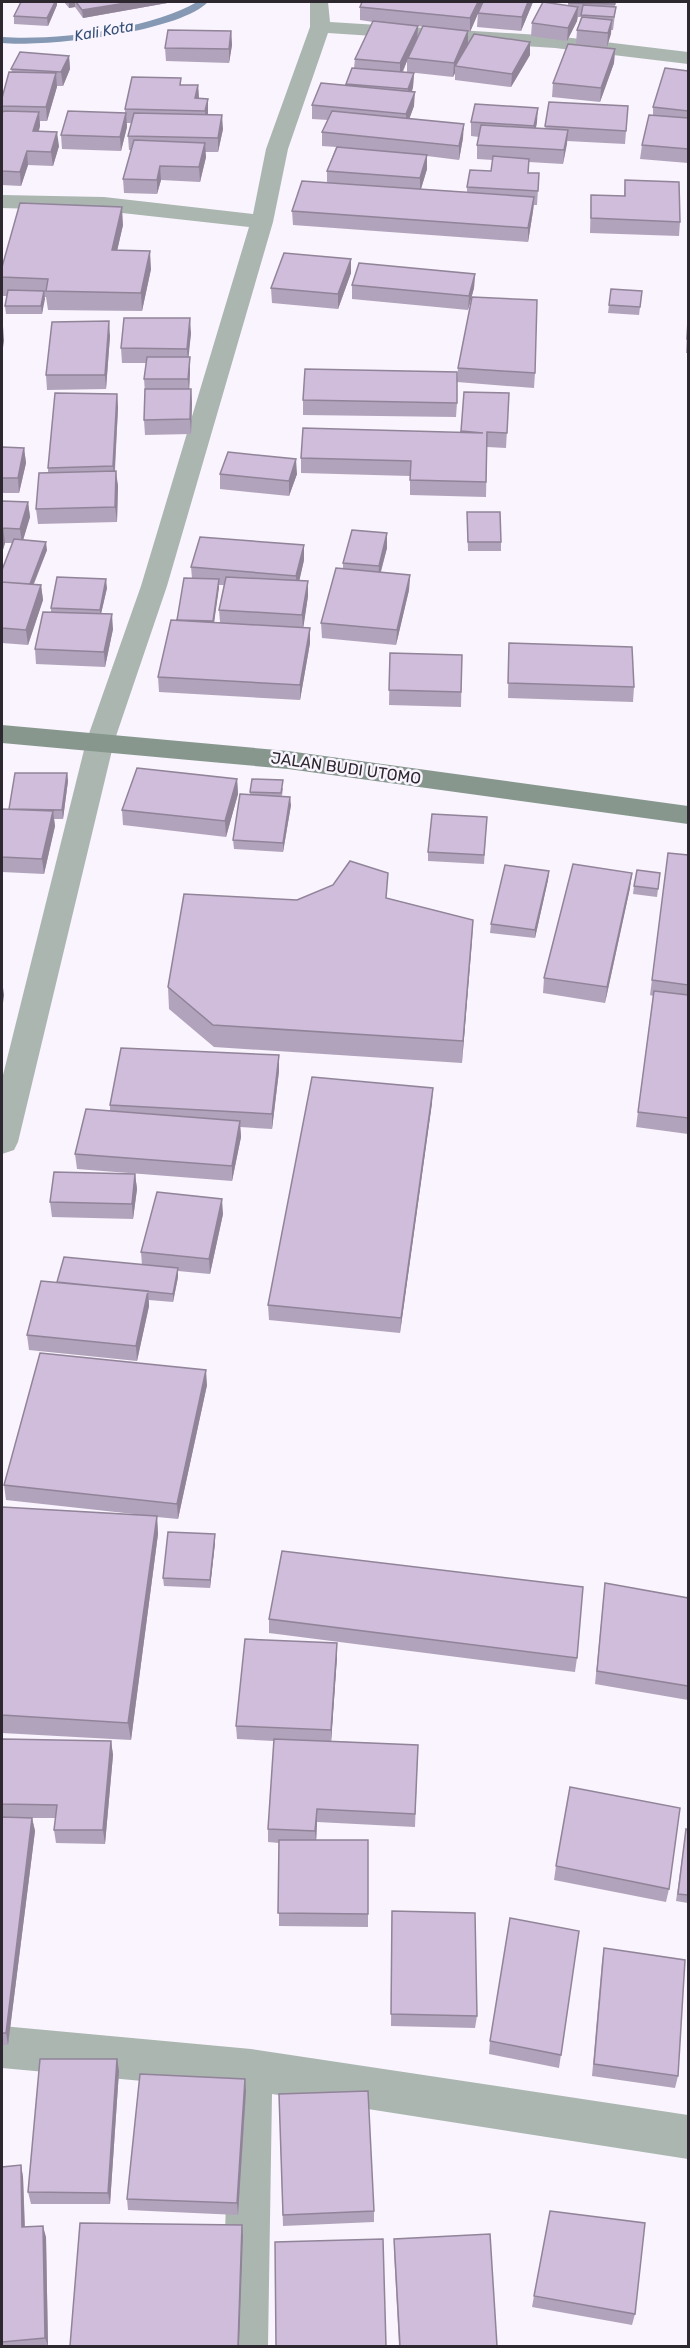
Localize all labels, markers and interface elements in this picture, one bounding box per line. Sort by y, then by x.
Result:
water label: Kali Kota [73,17,135,45]
street label: JALAN BUDI UTOMO [270,748,422,788]

